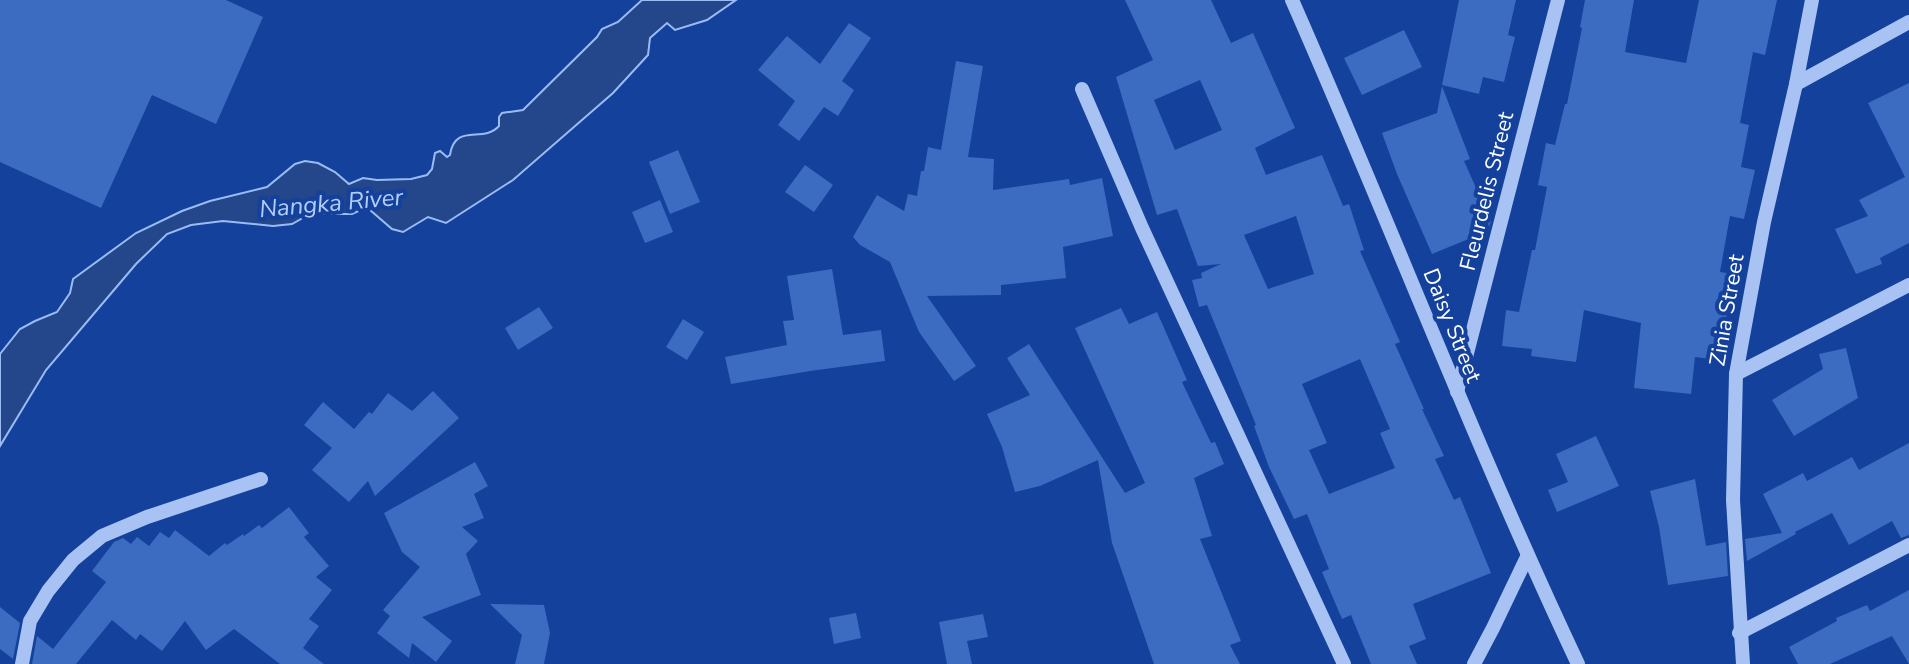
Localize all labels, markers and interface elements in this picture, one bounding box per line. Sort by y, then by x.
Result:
street label: Fleurdelis Street [1453,108,1521,274]
water label: Nangka River [258,181,406,225]
street label: Zinia Street [1702,252,1752,368]
street label: Daisy Street [1416,264,1489,387]

